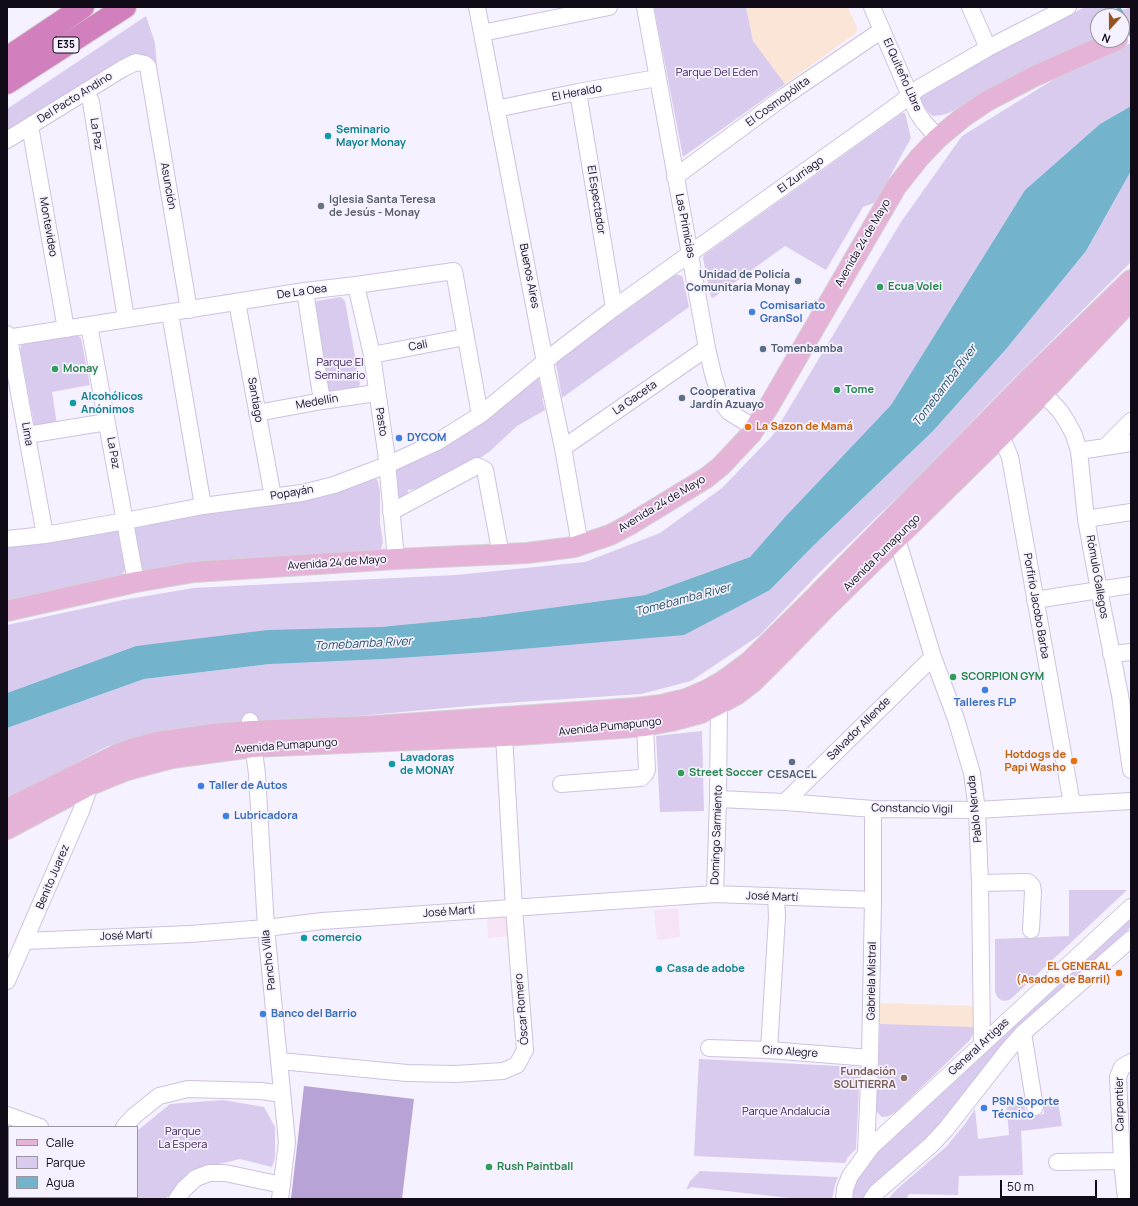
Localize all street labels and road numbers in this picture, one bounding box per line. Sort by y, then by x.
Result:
street label: El Quiteño Libre [880,36,924,114]
road number: E35 [53,37,79,53]
street label: Del Pacto Andino [35,70,115,126]
street label: El Cosmopólita [744,74,812,130]
street label: El Heraldo [551,82,603,104]
street label: La Paz [87,117,105,151]
street label: El Zurriago [775,154,827,196]
street label: Asunción [157,162,179,210]
street label: El Espectador [584,165,608,235]
street label: Las Primicias [672,193,698,259]
street label: Montevideo [36,196,60,258]
street label: Avenida 24 de Mayo [833,197,893,289]
street label: Buenos Aires [516,242,542,310]
street label: De La Oea [276,282,328,302]
street label: Cali [407,338,429,354]
street label: Santiago [245,376,265,424]
street label: La Gaceta [610,378,660,418]
street label: Medellín [295,392,339,412]
street label: Pasto [372,407,390,437]
street label: Lima [18,421,36,447]
street label: La Paz [104,436,122,470]
street label: Avenida 24 de Mayo [616,473,708,535]
street label: Popayán [269,483,315,503]
street label: Avenida Pumapungo [841,512,923,594]
street label: Rómulo Gallegos [1083,534,1111,620]
street label: Porfirio Jacobo Barba [1020,552,1052,660]
street label: Avenida 24 de Mayo [287,553,387,573]
street label: Salvador Allende [825,695,893,763]
street label: Avenida Pumapungo [558,715,662,739]
street label: Avenida Pumapungo [234,736,338,756]
street label: Pablo Neruda [965,775,985,843]
street label: Domingo Sarmiento [709,785,725,885]
street label: Constancio Vigil [871,802,953,816]
street label: Benito Juarez [33,843,73,911]
street label: José Martí [746,889,798,905]
street label: José Martí [422,904,476,920]
street label: José Martí [100,928,152,944]
street label: Pancho Villa [259,929,279,991]
street label: Gabriela Mistral [865,942,879,1020]
street label: Óscar Romero [512,973,532,1045]
street label: General Artigas [946,1016,1012,1078]
street label: Ciro Alegre [762,1043,818,1061]
street label: Carpentier [1113,1077,1127,1131]

